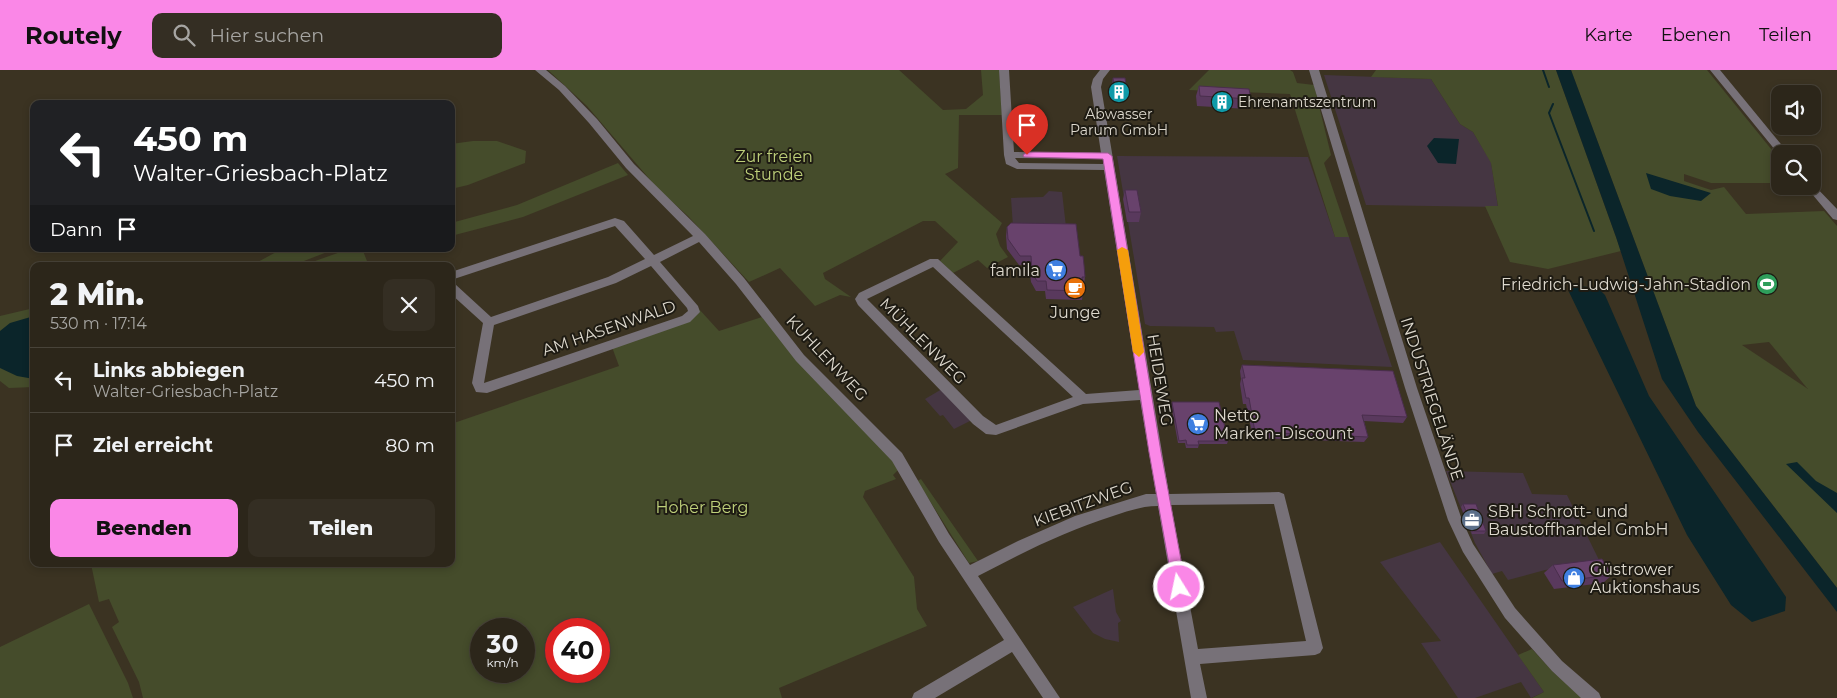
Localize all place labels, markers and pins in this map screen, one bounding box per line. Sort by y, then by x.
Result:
building icon: Abwasser Parum GmbH [1107,80,1131,104]
building icon: Ehrenamtszentrum [1210,90,1234,114]
place label: Ehrenamtszentrum [1238,93,1376,111]
pin [1006,104,1048,155]
place label: Abwasser Parum GmbH [1070,105,1168,139]
supermarket icon: famila [1044,258,1068,282]
place label: famila [990,261,1040,280]
sports icon: Friedrich-Ludwig-Jahn-Stadion [1755,272,1779,296]
place label: Friedrich-Ludwig-Jahn-Stadion [1501,275,1751,294]
cafe icon: Junge [1063,276,1087,300]
place label: Junge [1049,303,1100,322]
place label: Netto Marken-Discount [1214,406,1354,443]
supermarket icon: Netto Marken-Discount [1186,412,1210,436]
place label: SBH Schrott- und Baustoffhandel GmbH [1488,502,1668,539]
office icon: SBH Schrott- und Baustoffhandel GmbH [1460,508,1484,532]
place label: Güstrower Auktionshaus [1590,560,1700,597]
shop icon: Güstrower Auktionshaus [1562,566,1586,590]

